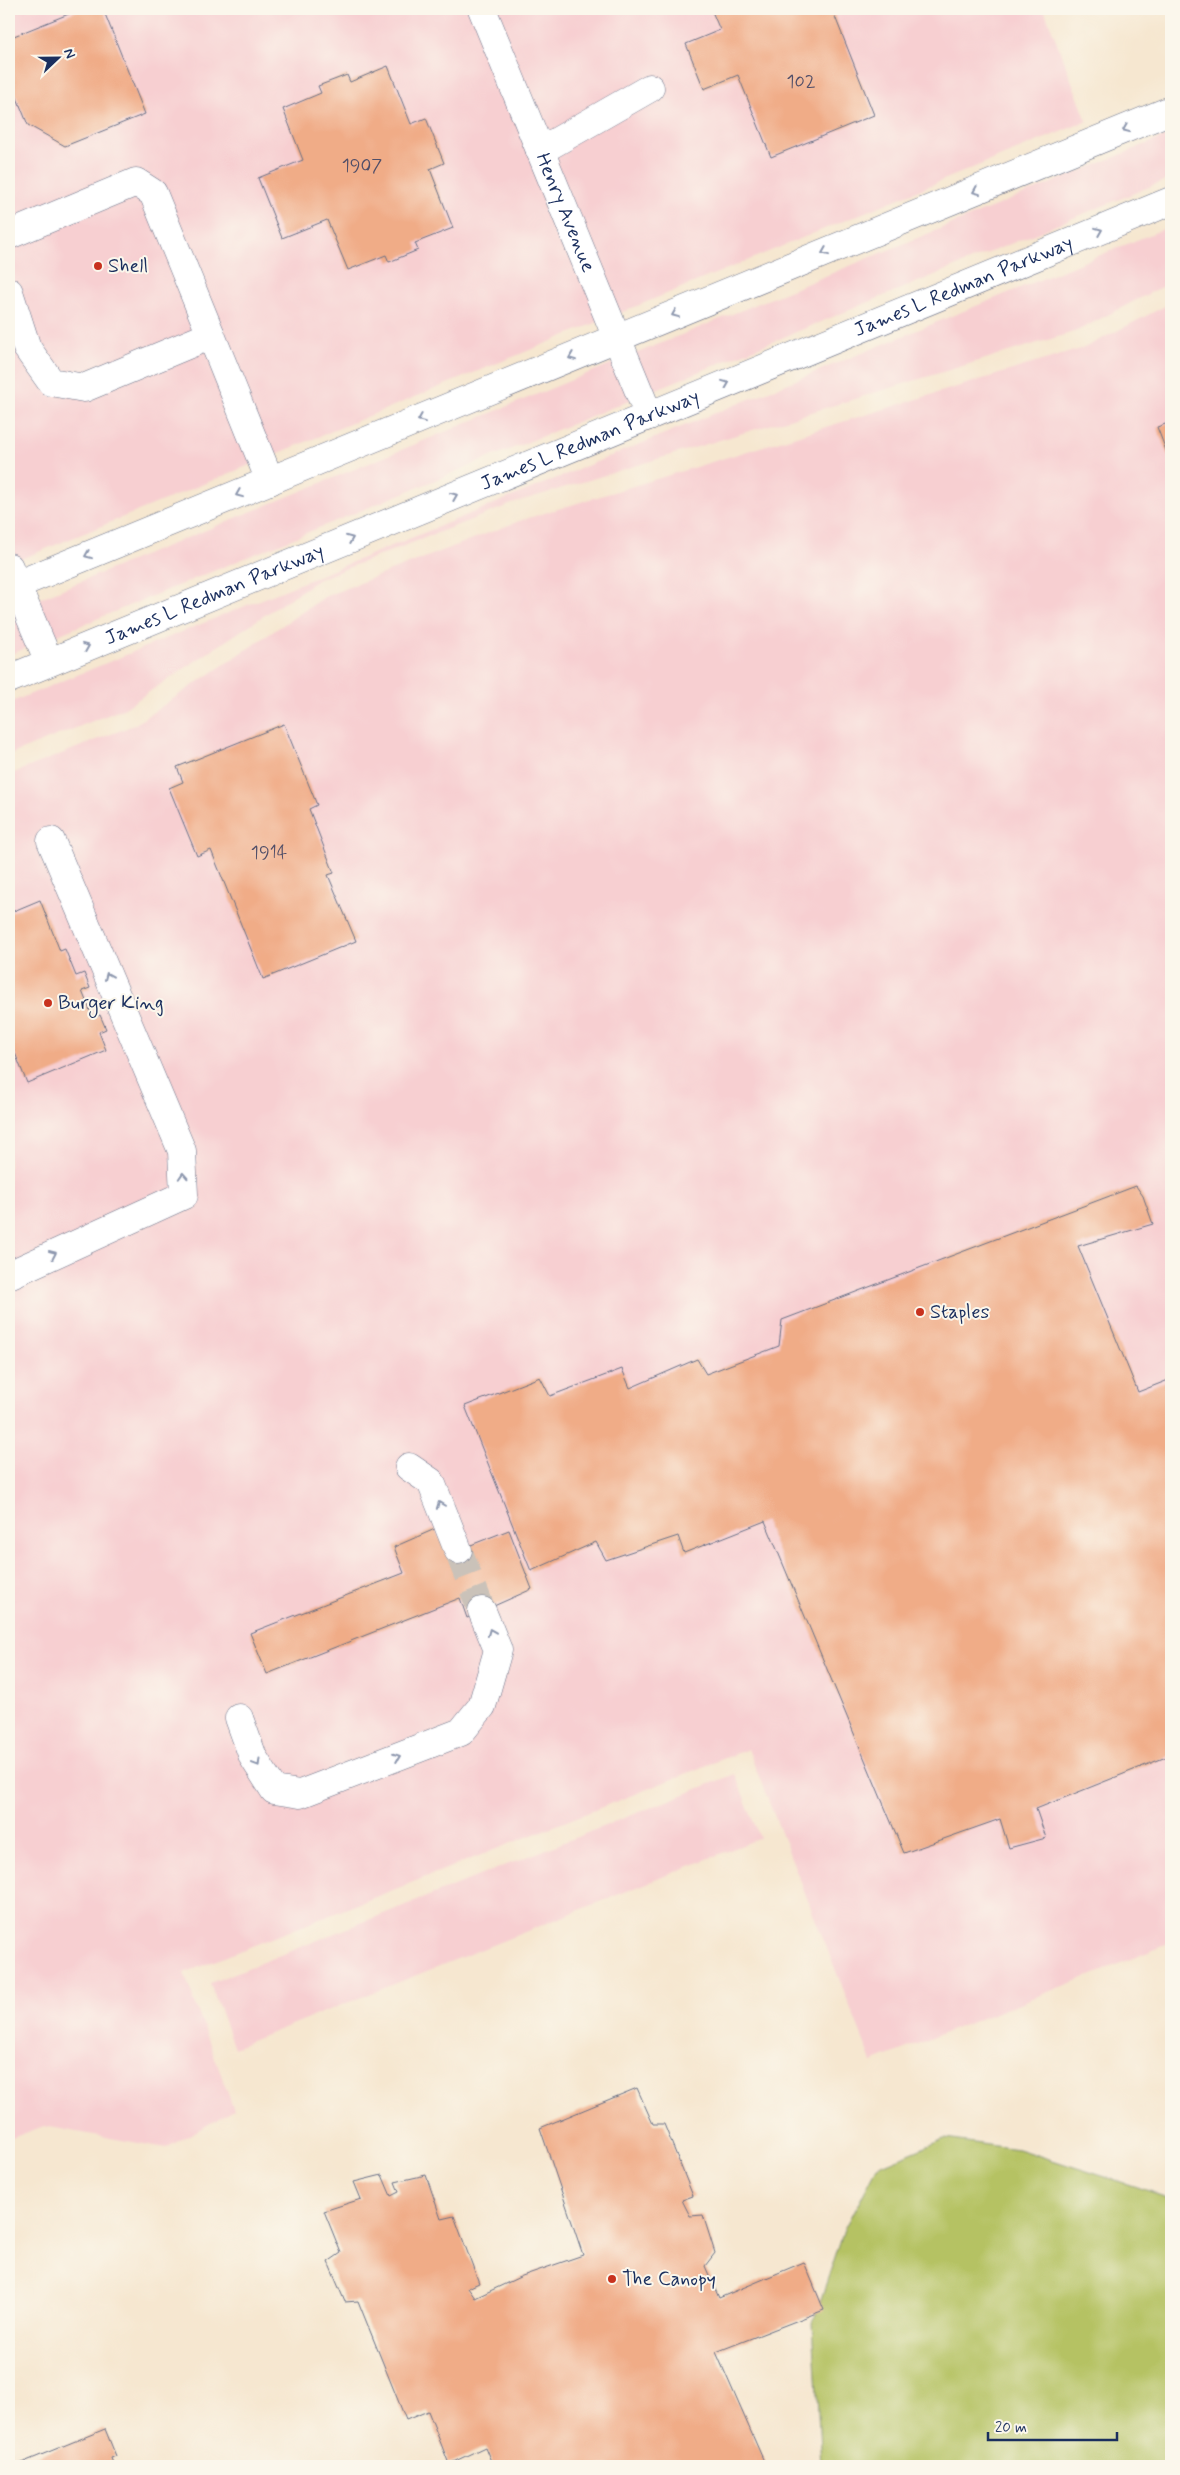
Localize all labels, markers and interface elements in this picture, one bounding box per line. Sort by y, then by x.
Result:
north arrow [32,32,82,82]
text: N [59,46,79,61]
house number: 102 [786,70,816,94]
one-way arrow [1122,123,1131,133]
street label: Henry Avenue [529,149,602,276]
house number: 1907 [342,154,382,178]
one-way arrow [972,184,981,195]
one-way arrow [1094,226,1103,237]
street label: James L Redman Parkway [850,229,1077,343]
one-way arrow [822,247,830,257]
place label: Shell [108,253,148,280]
marker: Shell [92,260,104,272]
one-way arrow [671,308,680,318]
one-way arrow [568,351,576,361]
one-way arrow [721,380,730,391]
street label: James L Redman Parkway [476,383,703,497]
one-way arrow [417,412,426,423]
one-way arrow [235,487,244,498]
one-way arrow [449,492,458,502]
one-way arrow [345,535,354,545]
street label: James L Redman Parkway [101,537,328,652]
one-way arrow [84,549,93,560]
one-way arrow [81,643,90,654]
house number: 1914 [251,841,287,865]
one-way arrow [104,972,114,981]
place label: Burger King [58,990,164,1018]
marker: Burger King [42,997,54,1009]
one-way arrow [177,1172,188,1180]
one-way arrow [48,1250,57,1261]
place label: Staples [930,1299,990,1326]
marker: Staples [914,1306,926,1318]
one-way arrow [436,1501,446,1510]
one-way arrow [486,1628,497,1637]
one-way arrow [392,1753,401,1763]
one-way arrow [250,1757,260,1766]
place label: The Canopy [622,2266,716,2293]
marker: The Canopy [606,2273,618,2285]
scale bar [988,2410,1116,2442]
text: 20 m [995,2418,1027,2438]

